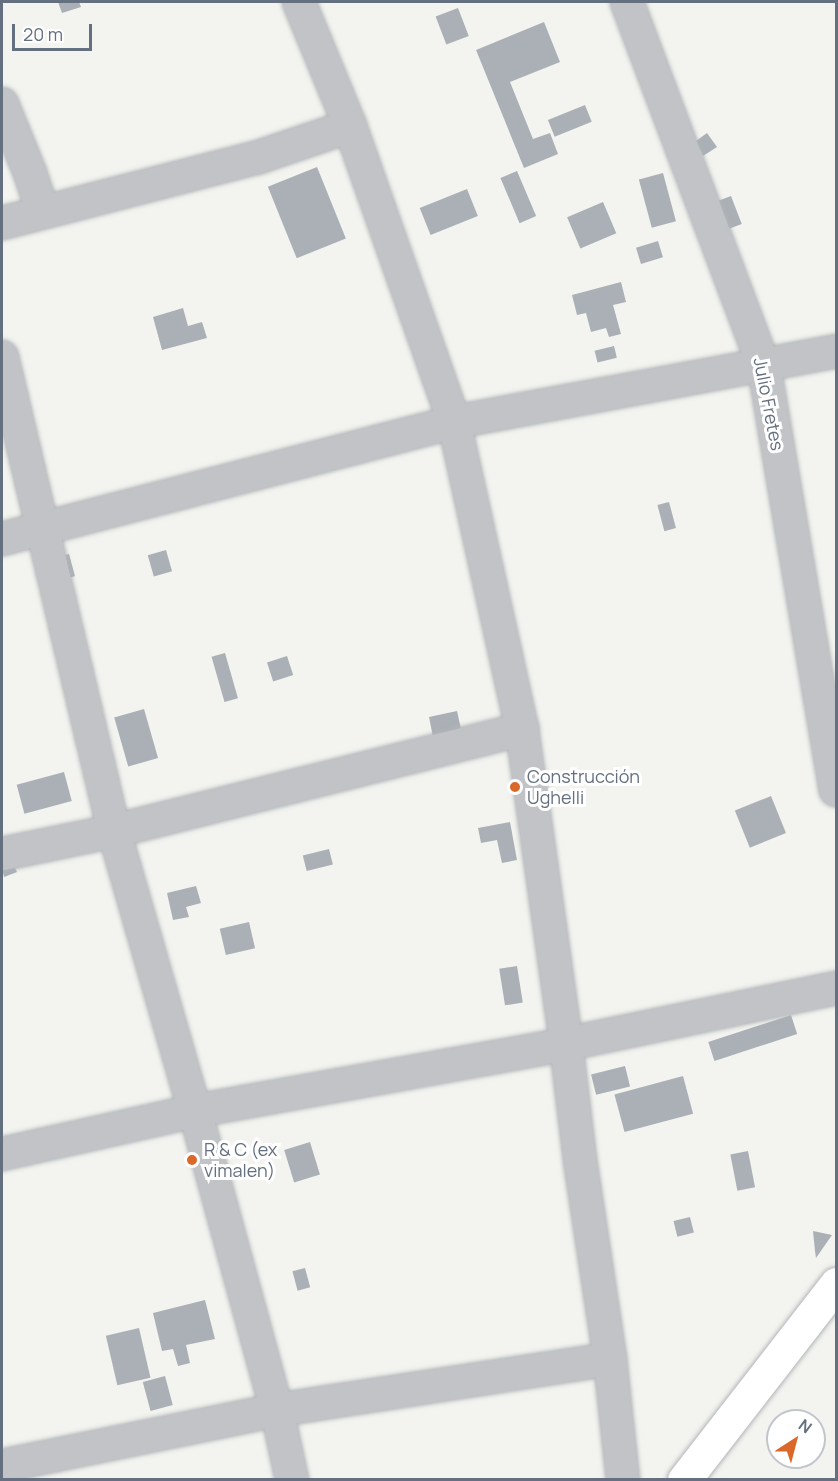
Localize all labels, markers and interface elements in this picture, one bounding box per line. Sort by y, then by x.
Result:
scale bar [15,12,94,50]
text: 20 m [23,22,63,46]
street label: Julio Fretes [749,356,789,452]
place label: Construcción Ughelli [527,766,640,808]
marker: Construcción Ughelli [508,780,522,794]
place label: R & C (ex vimalen) [204,1139,277,1182]
marker: R & C (ex vimalen) [185,1153,199,1167]
north arrow [766,1409,826,1469]
text: N [794,1414,817,1438]

